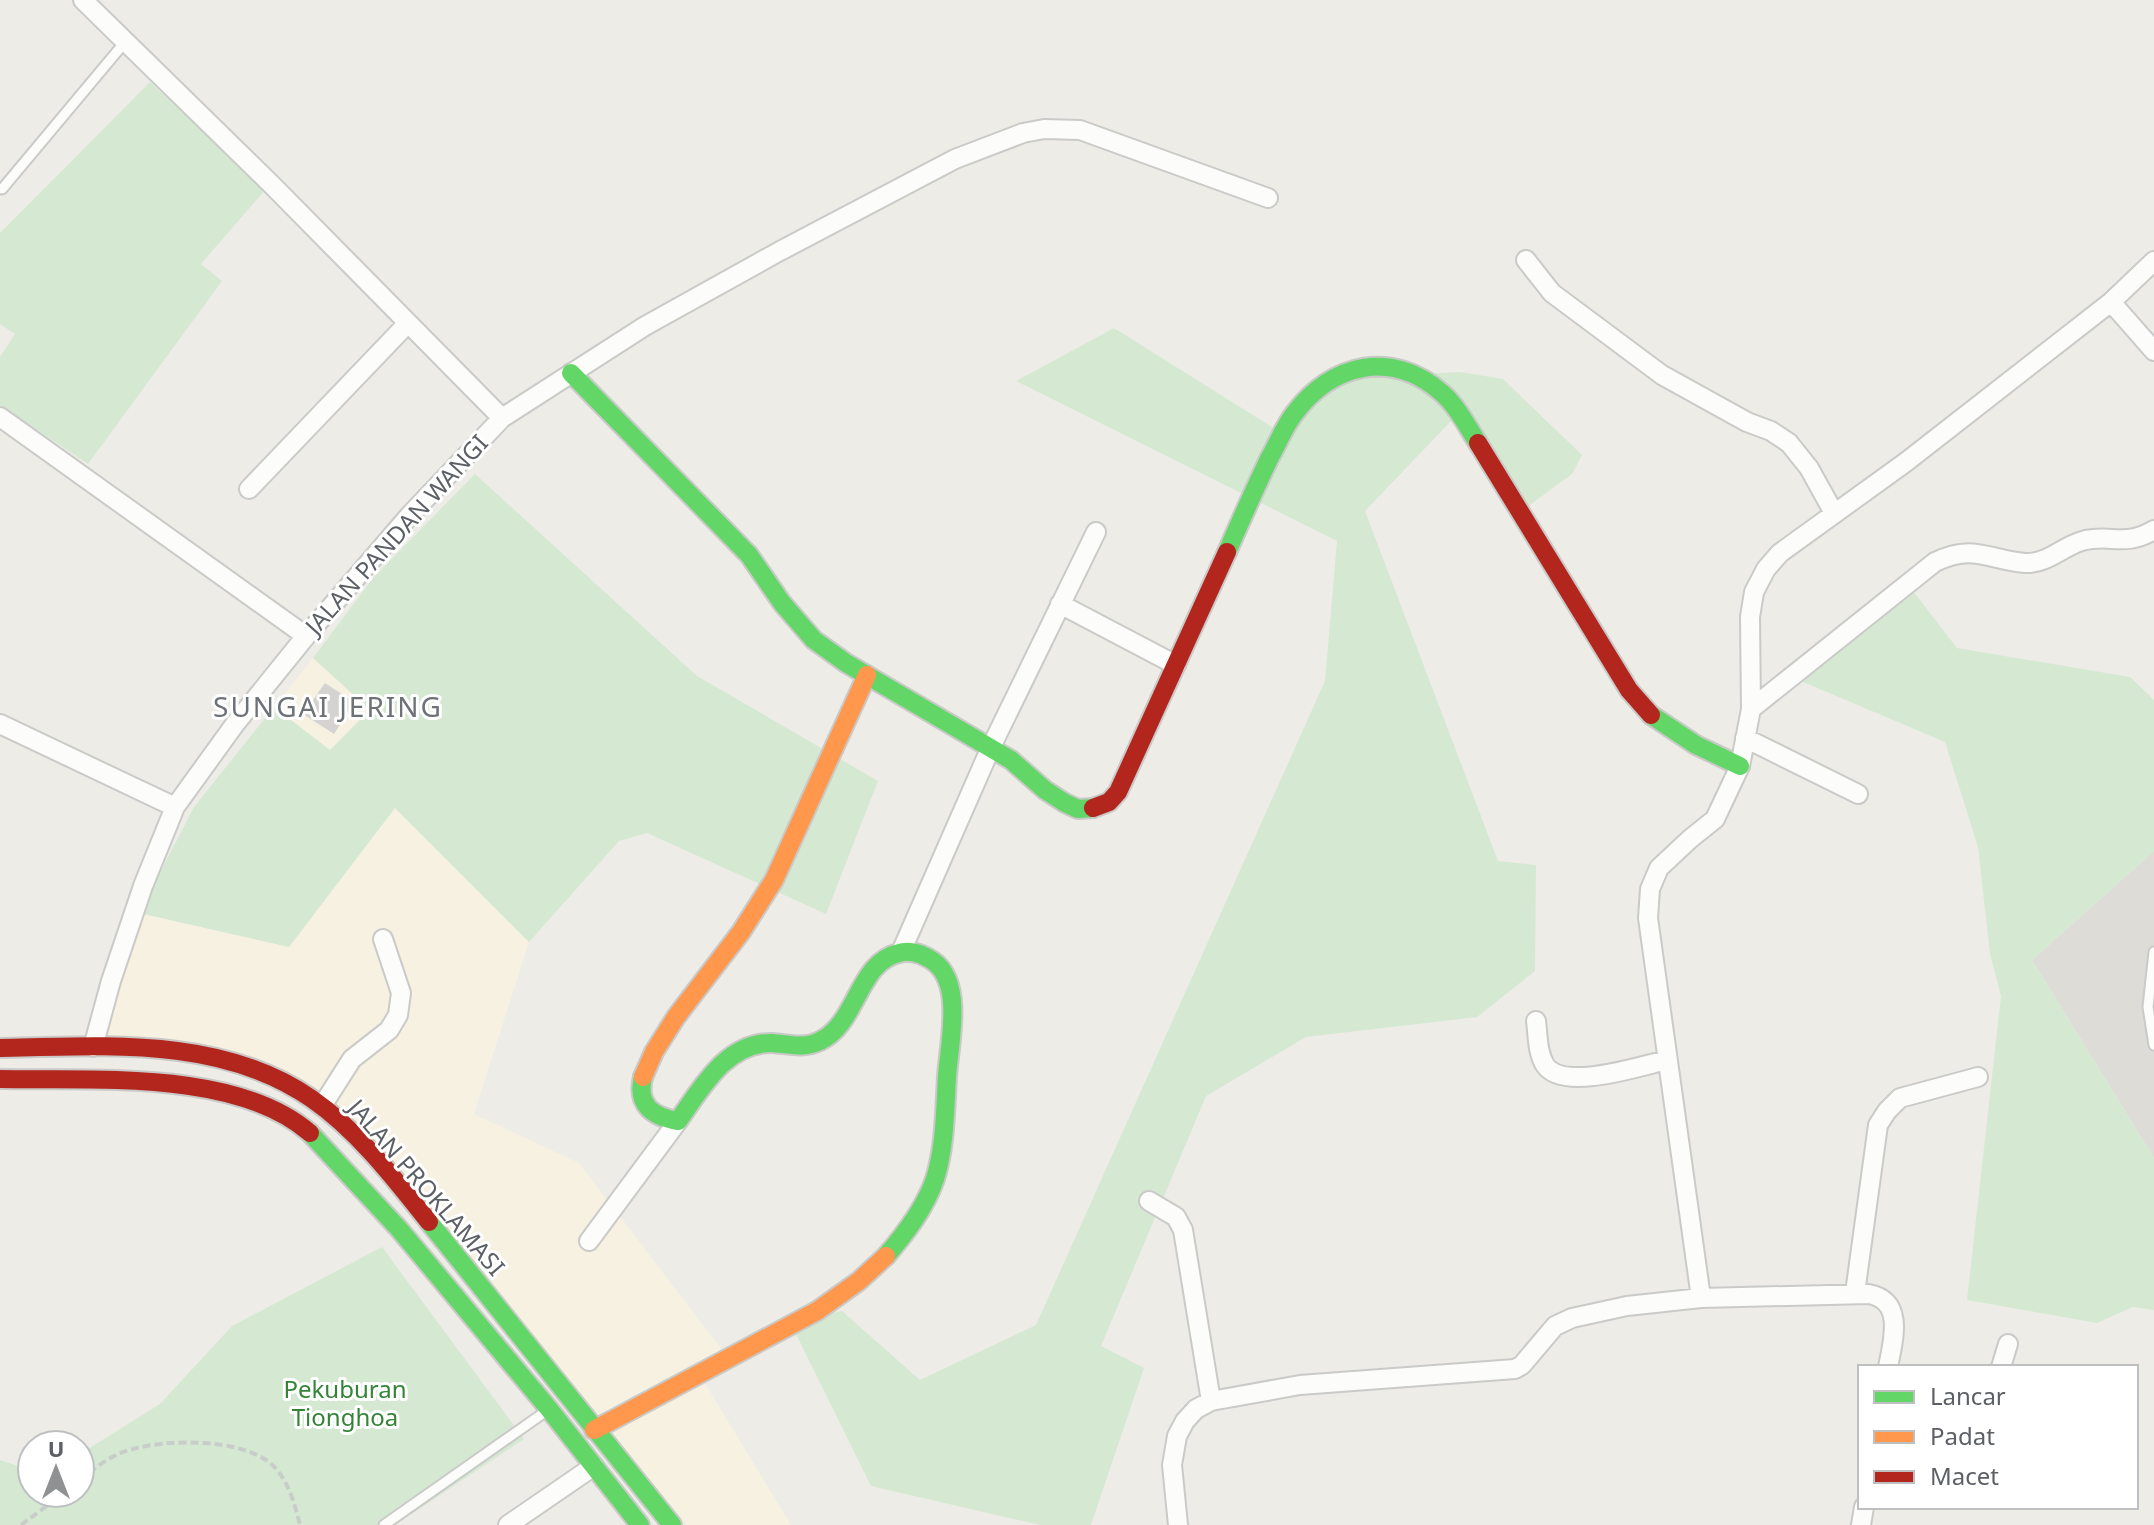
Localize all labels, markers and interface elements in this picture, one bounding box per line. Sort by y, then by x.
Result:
street label: JALAN PANDAN WANGI [296,427,495,643]
district label: SUNGAI JERING [213,687,443,725]
street label: JALAN PROKLAMASI [340,1090,513,1282]
legend [1858,1365,2138,1509]
park label: Pekuburan Tionghoa [283,1372,407,1433]
text: Lancar [1930,1379,2006,1412]
text: Padat [1930,1419,1995,1452]
north arrow [16,1429,96,1509]
text: U [48,1433,64,1463]
text: Macet [1930,1459,1999,1492]

